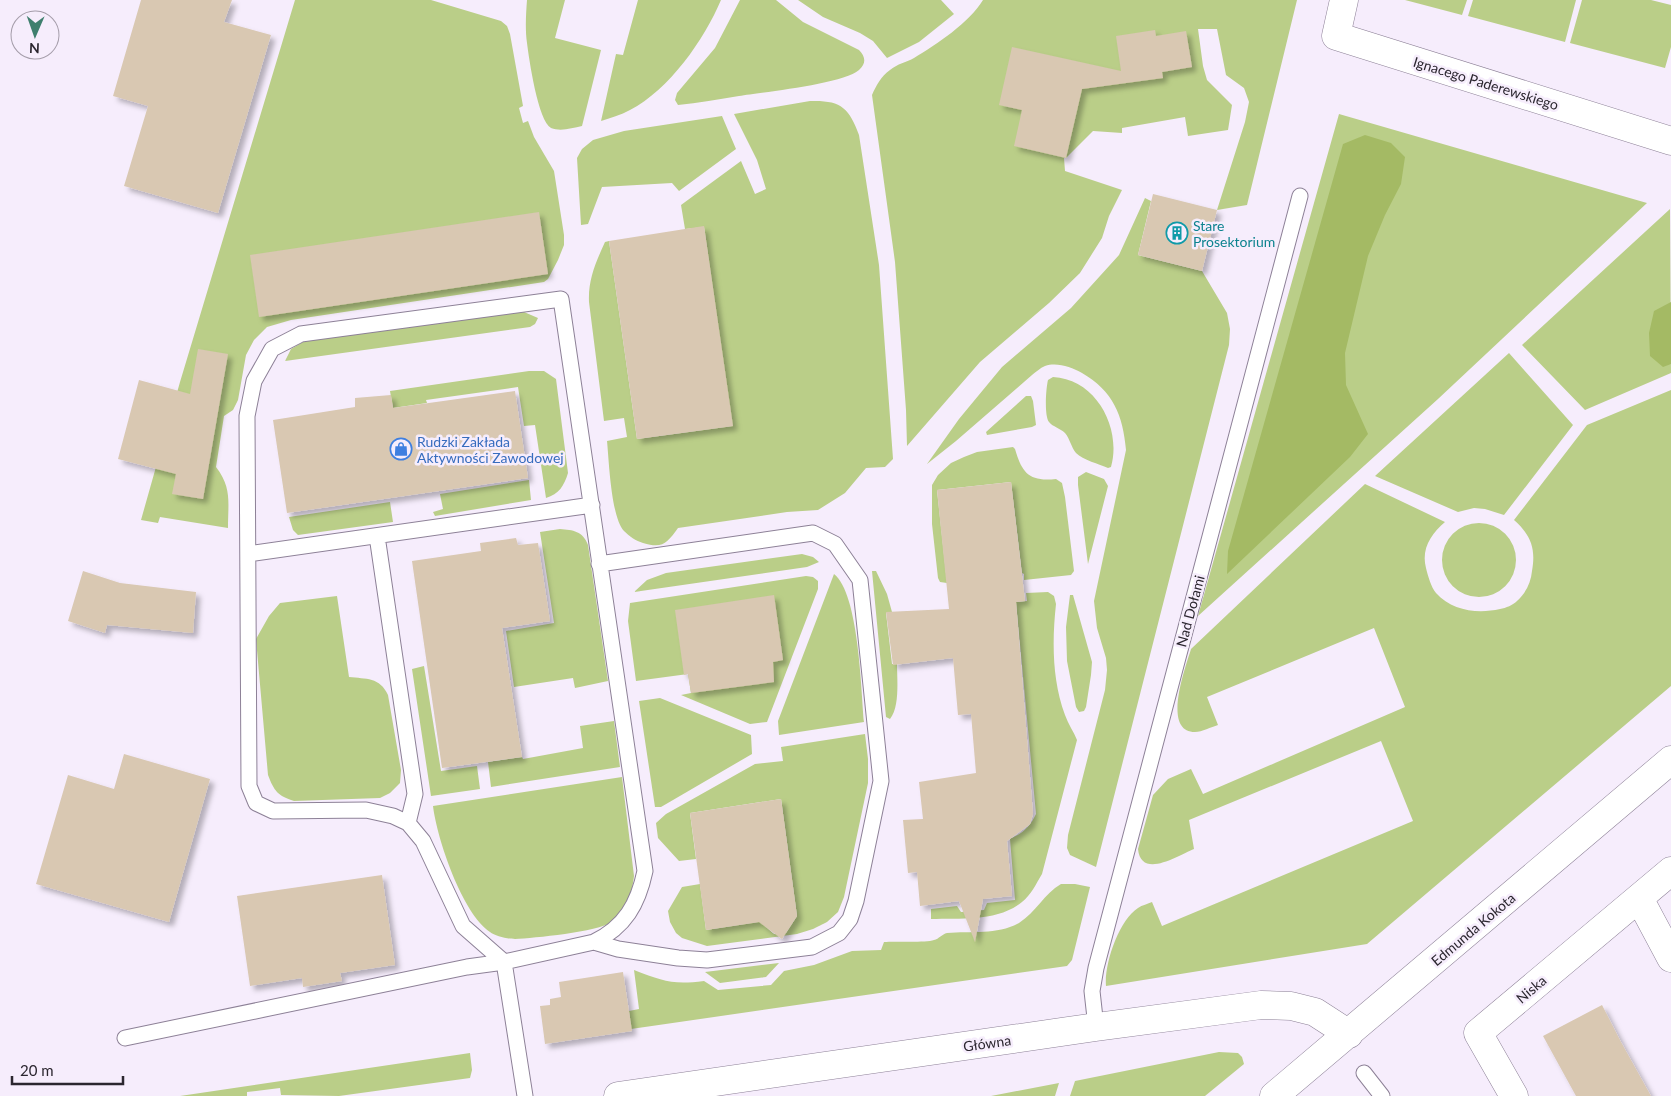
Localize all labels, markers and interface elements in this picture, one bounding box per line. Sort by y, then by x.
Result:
north arrow [10,10,60,60]
text: N [29,40,40,57]
street label: Ignacego Paderewskiego [1411,53,1561,113]
place label: Stare Prosektorium [1193,217,1275,250]
building icon: Stare Prosektorium [1165,221,1189,245]
place label: Rudzki Zakłada Aktywności Zawodowej [417,433,564,466]
shop icon: Rudzki Zakłada Aktywności Zawodowej [389,437,413,461]
street label: Nad Dołami [1172,573,1208,649]
street label: Edmunda Kokota [1428,889,1518,969]
street label: Niska [1512,972,1550,1006]
street label: Główna [962,1031,1012,1055]
scale bar [12,1054,124,1086]
text: 20 m [20,1061,54,1079]

